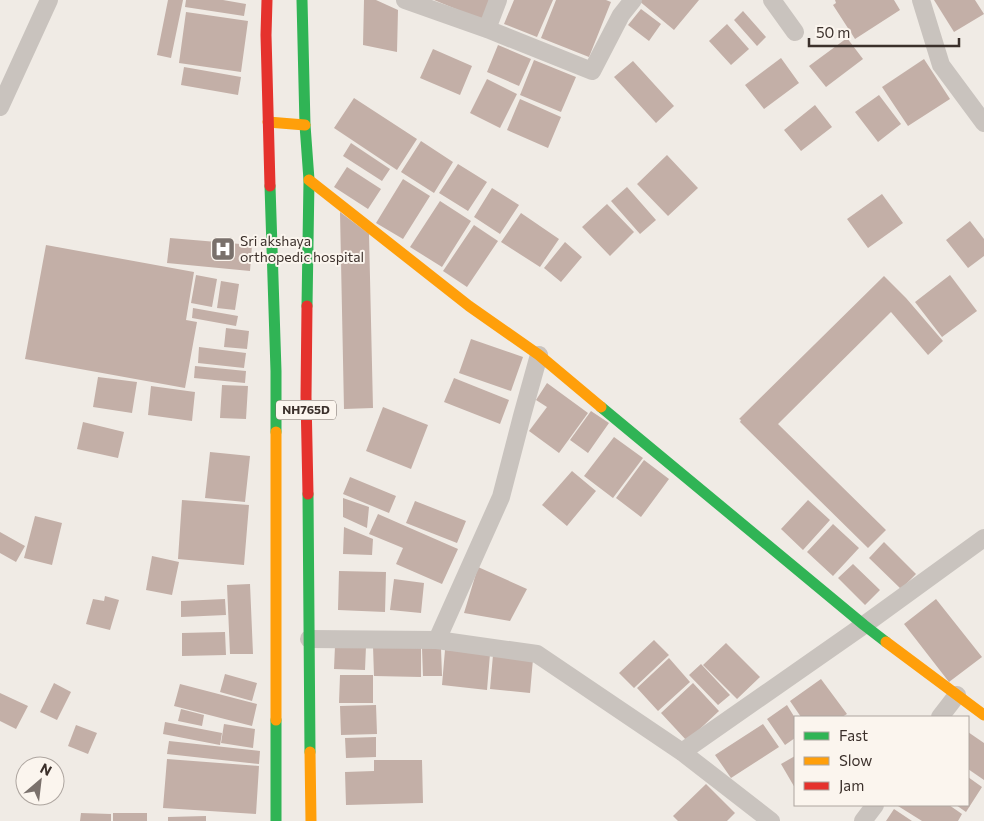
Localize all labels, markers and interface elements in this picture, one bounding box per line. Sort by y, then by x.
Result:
scale bar [809,15,959,47]
text: 50 m [816,23,850,41]
place label: Sri akshaya orthopedic hospital [240,232,364,265]
hospital icon: Sri akshaya orthopedic hospital [210,236,236,262]
road number: NH765D [276,400,336,420]
legend [794,716,969,806]
text: Fast [839,726,868,744]
text: Slow [839,751,872,769]
north arrow [15,756,65,806]
text: N [38,759,55,779]
text: Jam [839,776,864,794]

